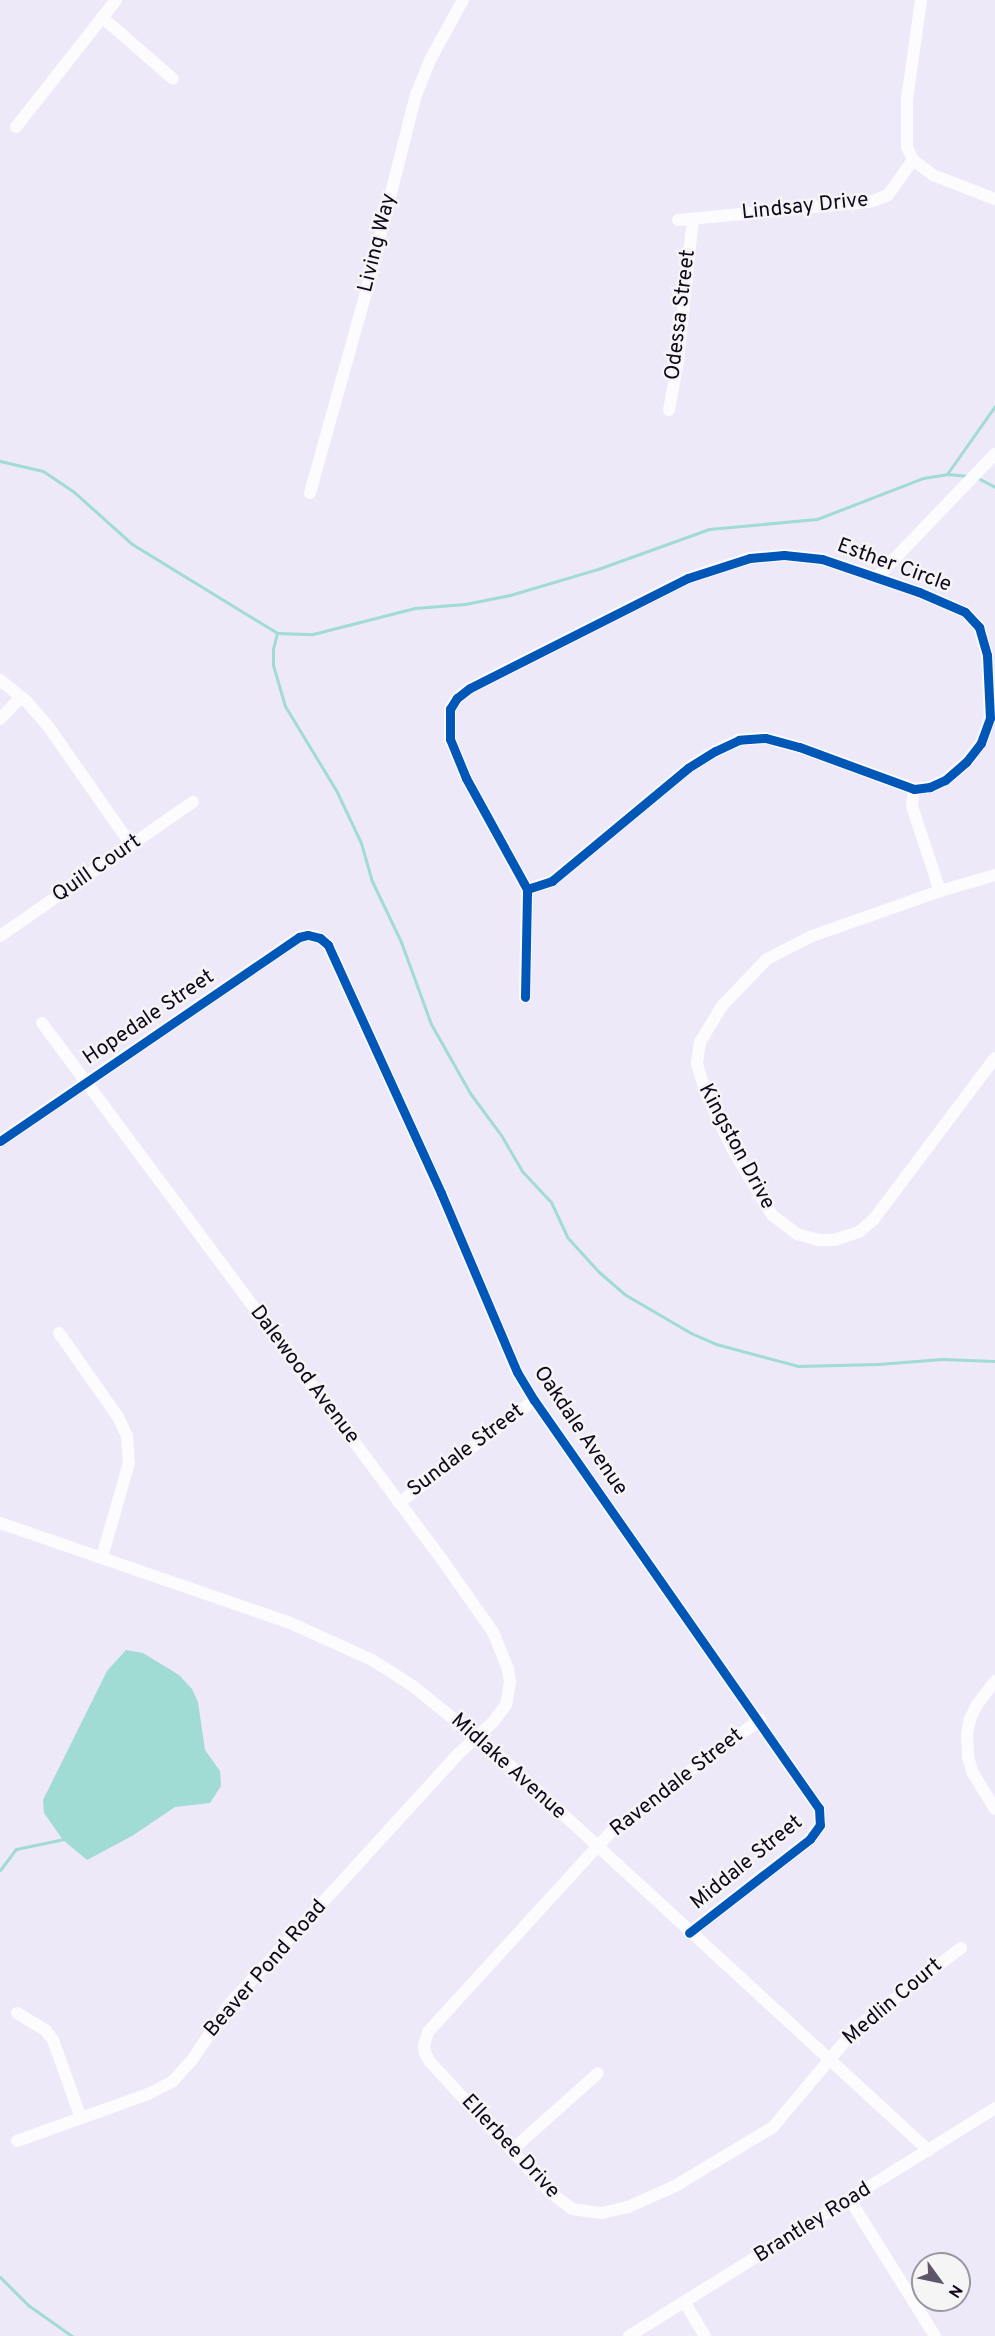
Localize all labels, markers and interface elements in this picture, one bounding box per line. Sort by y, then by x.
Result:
street label: Lindsay Drive [740,188,870,226]
street label: Living Way [354,191,402,295]
street label: Odessa Street [660,248,702,382]
street label: Esther Circle [833,534,955,598]
street label: Quill Court [48,829,146,909]
street label: Hopedale Street [79,965,219,1071]
street label: Kingston Drive [692,1080,780,1214]
street label: Dalewood Avenue [244,1301,364,1449]
street label: Oakdale Avenue [527,1361,633,1501]
street label: Sundale Street [403,1399,529,1503]
street label: Midlake Avenue [445,1708,571,1826]
street label: Ravendale Street [606,1723,748,1843]
street label: Middale Street [686,1810,808,1916]
street label: Beaver Pond Road [199,1895,333,2043]
street label: Medlin Court [838,1953,948,2051]
street label: Ellerbee Drive [455,2090,565,2204]
street label: Brantley Road [750,2177,876,2269]
north arrow [911,2252,971,2312]
text: N [943,2280,966,2301]

